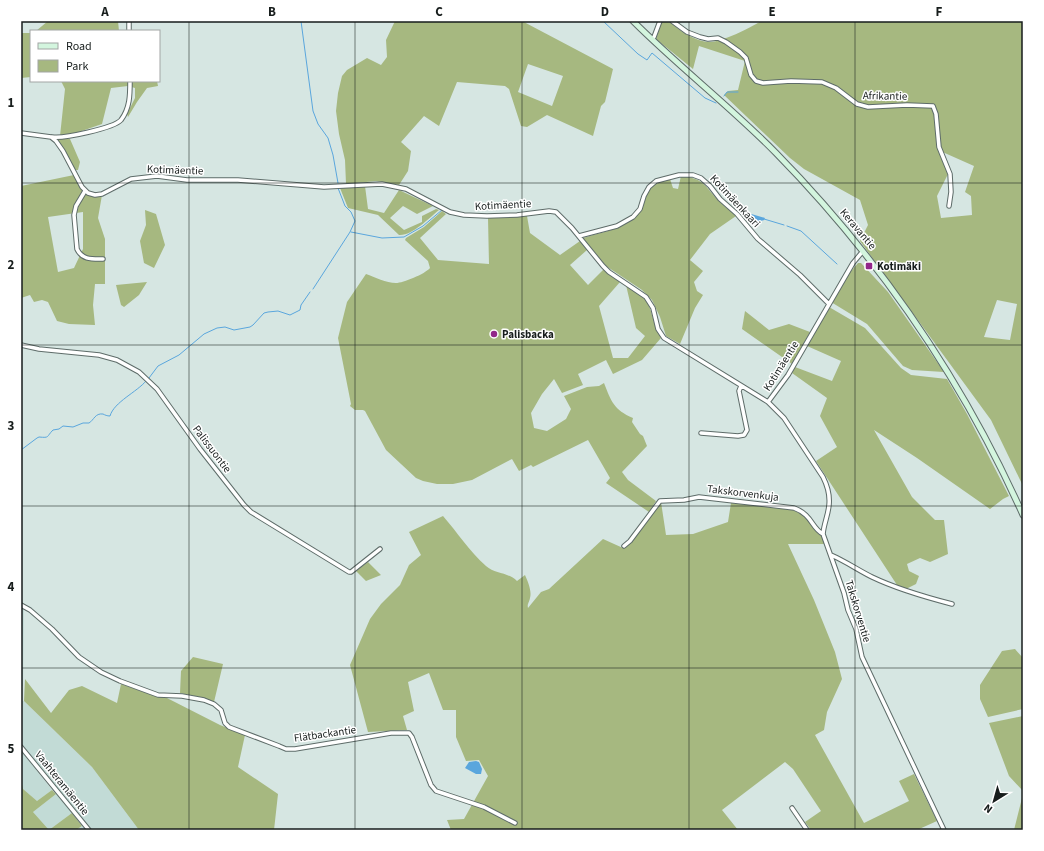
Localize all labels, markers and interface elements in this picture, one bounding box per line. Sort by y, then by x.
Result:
text: A [100,3,109,21]
text: B [268,3,276,21]
text: C [435,3,443,21]
text: D [601,3,609,21]
text: E [768,3,776,21]
text: F [936,3,943,21]
legend [30,30,160,82]
text: Road [66,38,92,55]
text: Park [66,58,88,75]
street label: Afrikantie [863,88,908,104]
text: 1 [8,94,15,112]
street label: Kotimäentie [147,162,204,179]
street label: Kotimäenkaari [706,171,764,231]
street label: Kotimäentie [474,196,532,214]
street label: Keravantie [836,205,880,253]
text: 2 [8,256,15,274]
place label: Kotimäki [877,259,921,274]
marker: Kotimäki [864,261,874,271]
place label: Palisbacka [502,327,554,342]
marker: Palisbacka [489,329,499,339]
street label: Kotimäentie [760,338,803,394]
text: 3 [8,417,15,435]
street label: Palissuontie [189,422,235,476]
street label: Takskorvenkuja [706,481,780,505]
text: 4 [8,578,15,596]
street label: Takskorventie [841,578,875,645]
street label: Flätbackantie [293,722,358,746]
text: 5 [8,740,15,758]
street label: Vaahteramäentie [31,748,93,819]
north arrow [974,781,1014,821]
text: N [981,800,996,817]

